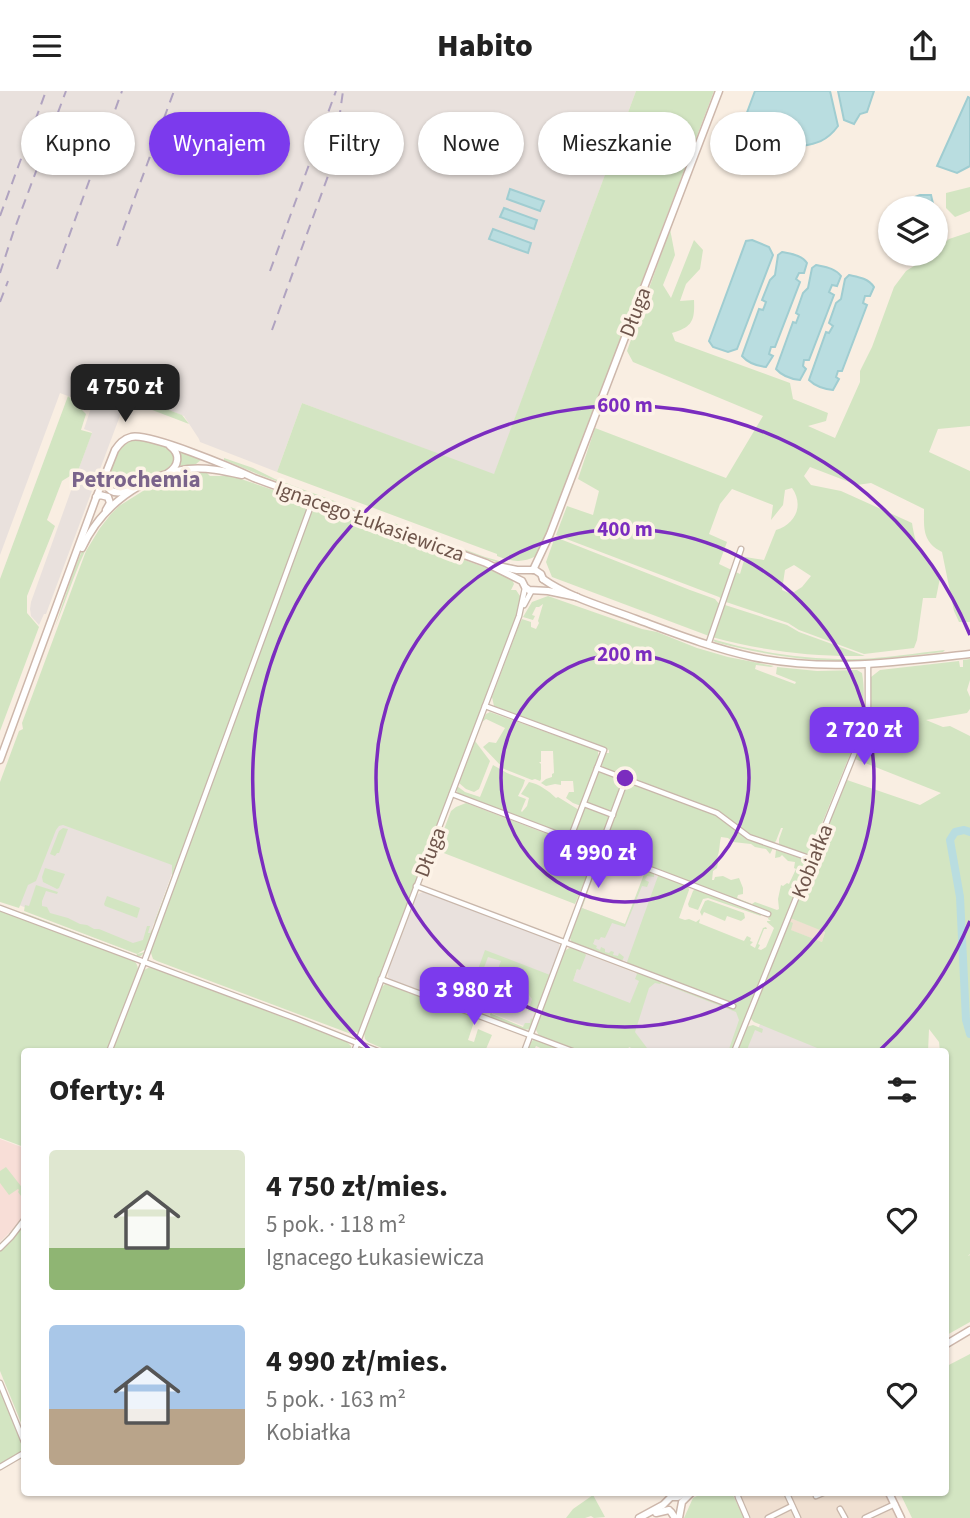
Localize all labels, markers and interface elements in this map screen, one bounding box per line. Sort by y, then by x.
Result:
text: Habito [437,23,533,69]
icon: menu [28,27,66,65]
icon: share [904,27,942,65]
chip: Kupno [21,112,135,175]
chip: Wynajem [149,112,290,175]
chip: Filtry [304,112,404,175]
chip: Nowe [418,112,524,175]
chip: Mieszkanie [538,112,696,175]
chip: Dom [710,112,806,175]
map controls [878,196,948,266]
button: layers [878,196,948,266]
street label: Długa [612,283,658,341]
pin: 4 750 zł [53,365,197,424]
text: 4 750 zł [87,370,163,403]
text: 600 m [597,390,653,420]
district label: Petrochemia [71,463,201,496]
street label: Ignacego Łukasiewicza [271,473,469,569]
text: 400 m [597,514,653,544]
text: 200 m [597,639,653,669]
pin: 2 720 zł [792,707,936,767]
text: 2 720 zł [826,713,902,746]
centre of rings [613,766,637,790]
street label: Kobiałka [784,819,840,903]
street label: Długa [407,823,453,881]
pin: 4 990 zł [526,831,670,890]
text: 4 990 zł [560,836,636,869]
pin: 3 980 zł [402,967,546,1027]
text: 3 980 zł [436,973,512,1006]
text: Oferty: 4 [49,1069,165,1112]
icon: filters [883,1071,921,1109]
text: 4 750 zł/mies. [266,1165,448,1208]
icon: home [105,1178,189,1262]
icon: heart [883,1201,921,1239]
text: 5 pok. · 118 m² [266,1208,406,1241]
text: Ignacego Łukasiewicza [266,1241,484,1274]
text: 4 990 zł/mies. [266,1340,448,1383]
icon: home [105,1353,189,1437]
icon: heart [883,1376,921,1414]
text: 5 pok. · 163 m² [266,1383,406,1416]
text: Kobiałka [266,1416,351,1449]

